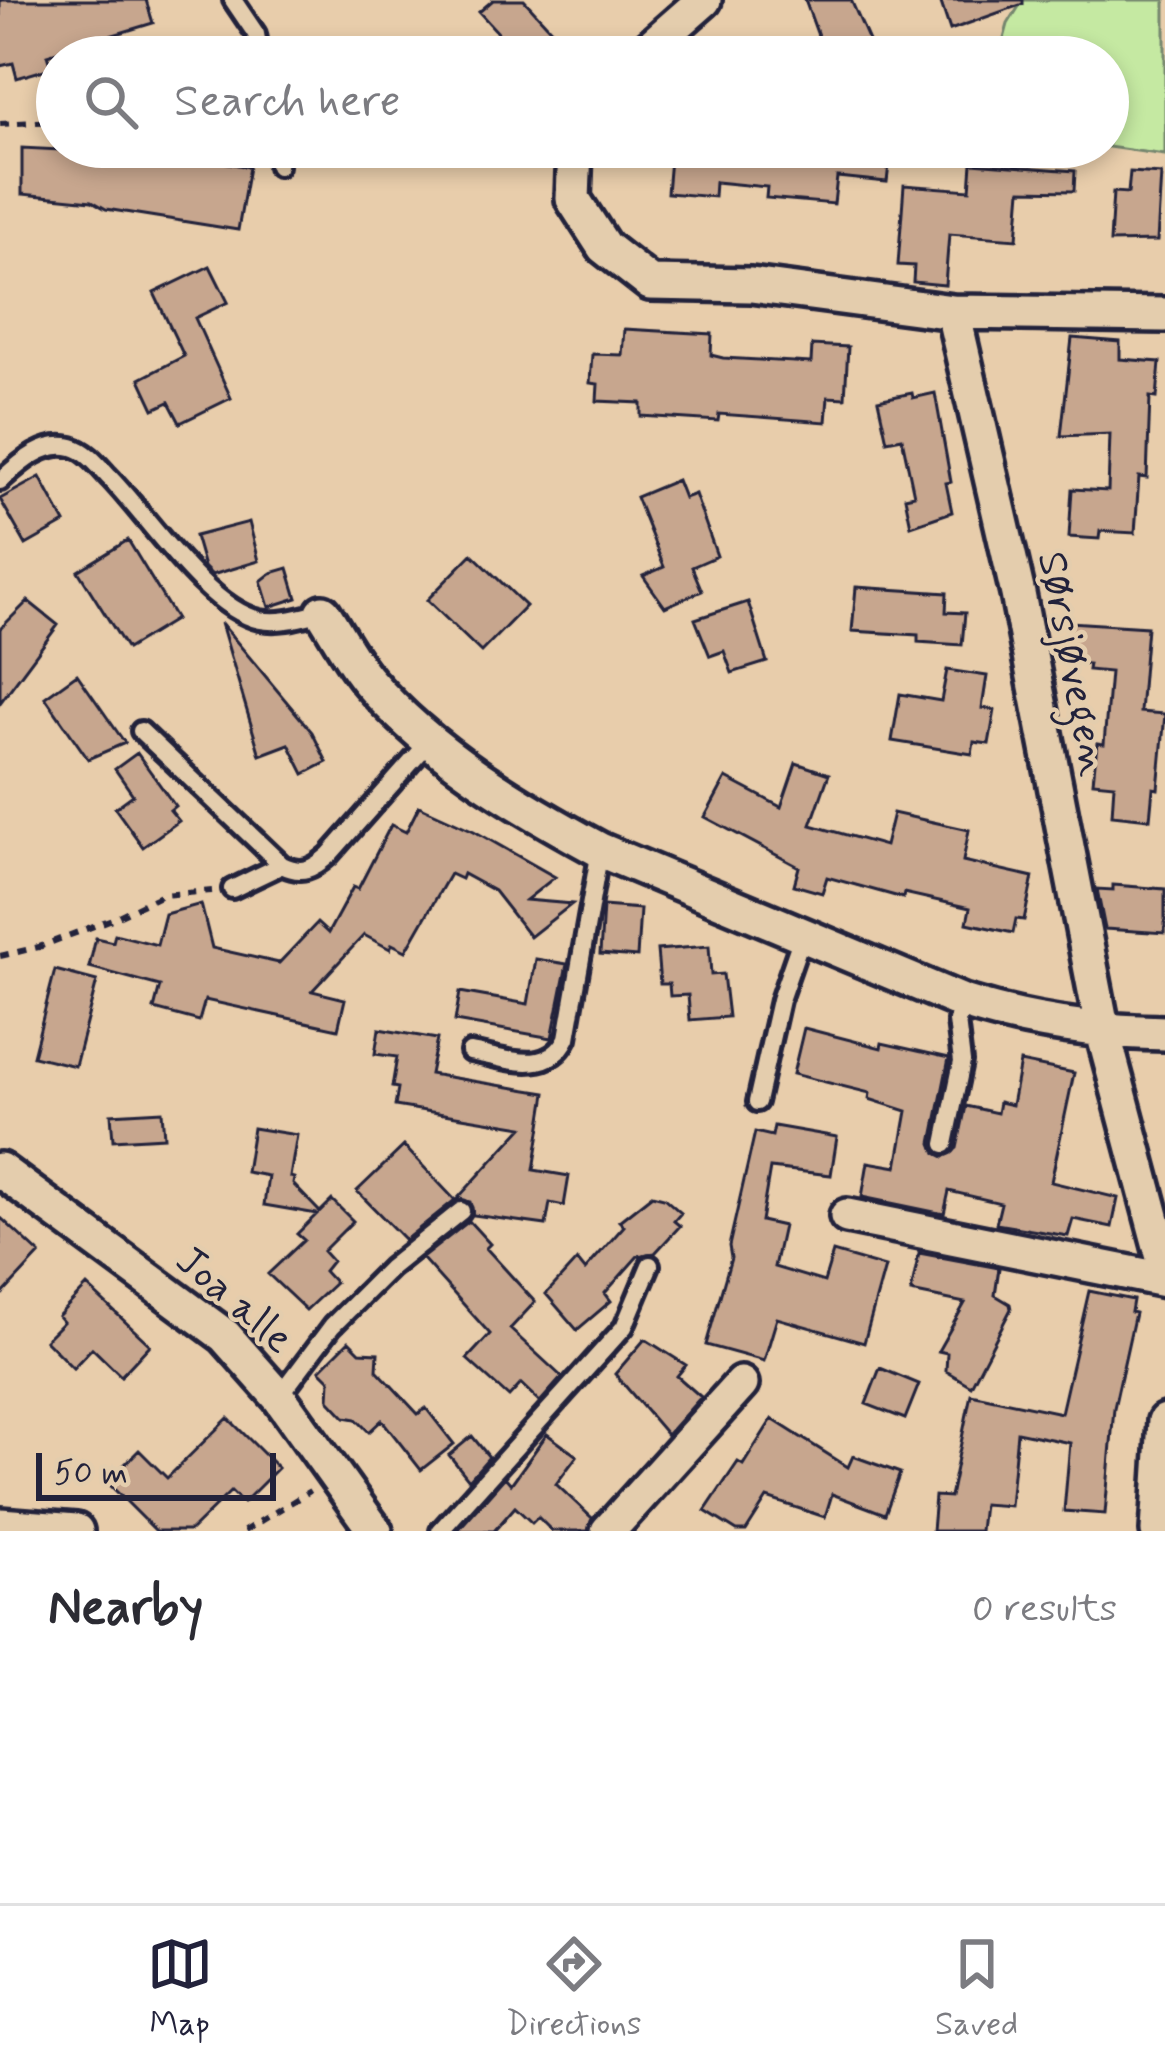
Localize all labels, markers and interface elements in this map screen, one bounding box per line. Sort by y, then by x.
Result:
search box [36,36,1129,168]
icon: search [78,69,144,135]
text: Search here [174,73,401,132]
street label: Sørsjøvegen [1019,547,1120,781]
street label: Joa alle [163,1234,304,1367]
scale bar [36,1447,276,1500]
text: 50 m [54,1452,128,1496]
text: Nearby [48,1576,203,1642]
text: 0 results [972,1584,1117,1635]
tab: Map [147,1931,213,2047]
tab: Directions [506,1931,642,2047]
tab: Saved [935,1931,1018,2047]

